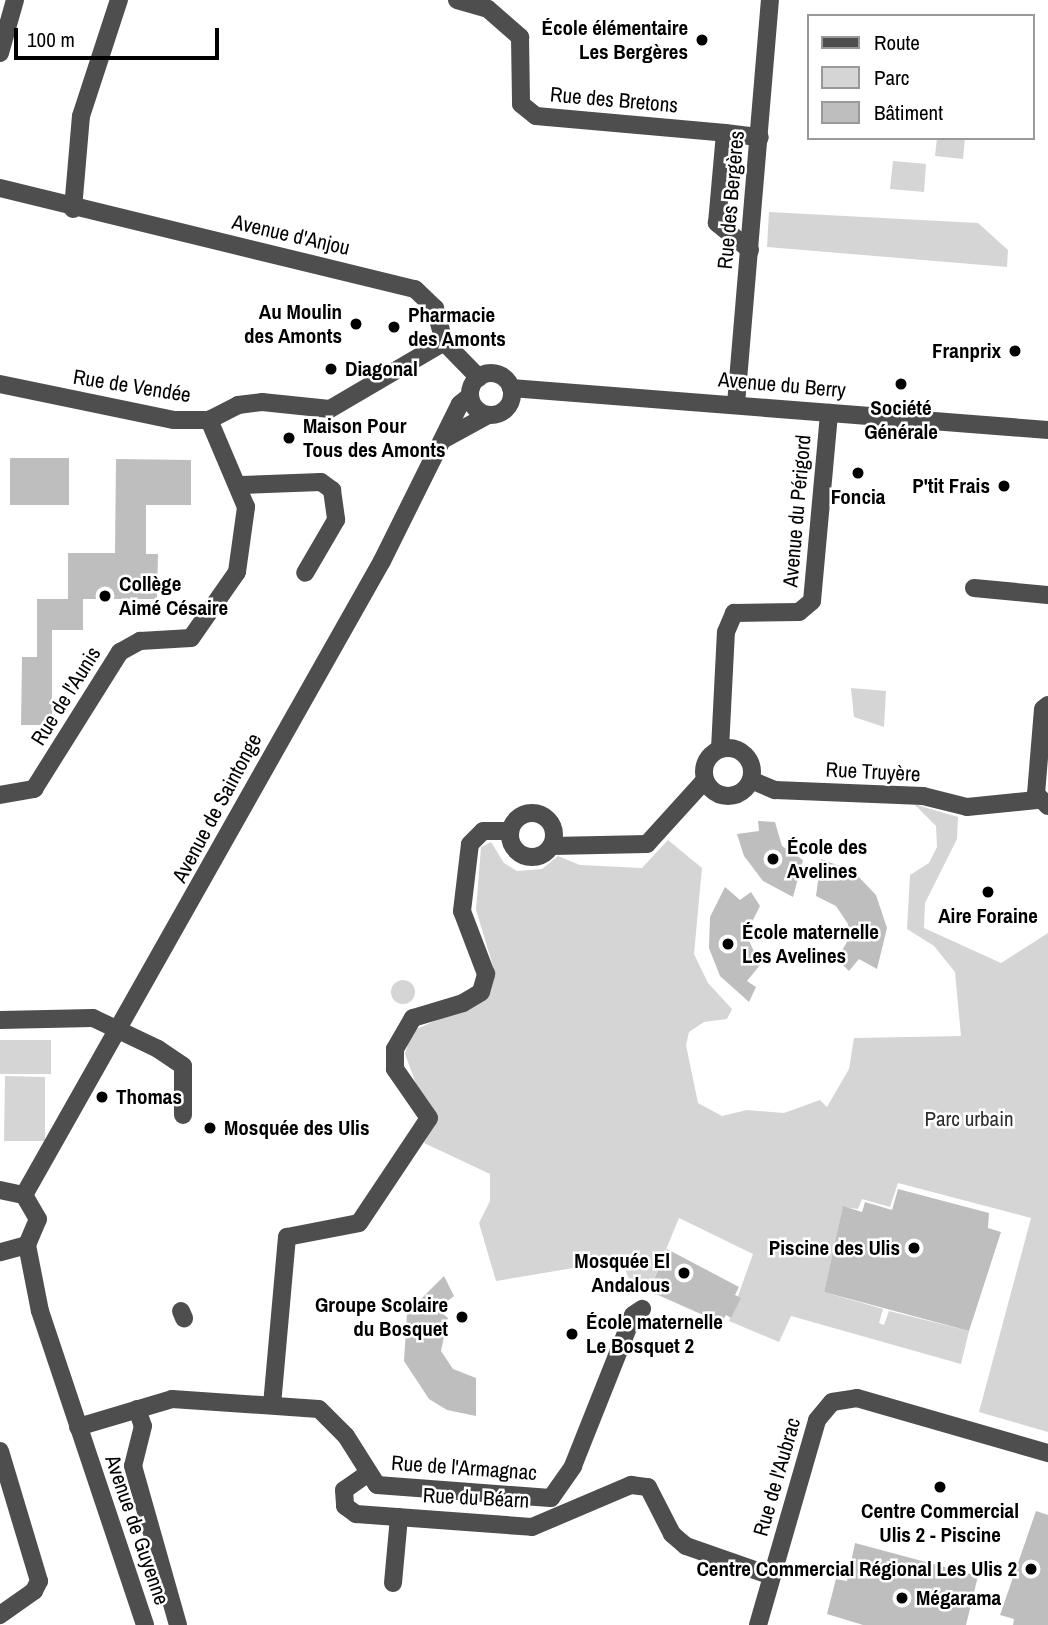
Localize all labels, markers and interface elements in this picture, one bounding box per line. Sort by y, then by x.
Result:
scale bar [18,14,222,58]
legend [806,14,1034,140]
place label: École élémentaire Les Bergères [542,15,688,65]
text: 100 m [27,25,75,54]
text: Route [874,28,920,57]
marker: École élémentaire Les Bergères [694,32,710,48]
text: Parc [874,63,909,92]
street label: Rue des Bretons [549,82,679,118]
text: Bâtiment [874,98,943,127]
street label: Rue des Bergères [712,130,750,270]
street label: Avenue d'Anjou [230,209,352,261]
place label: Au Moulin des Amonts [243,299,342,349]
place label: Pharmacie des Amonts [408,302,507,352]
marker: Au Moulin des Amonts [348,316,364,332]
marker: Pharmacie des Amonts [386,319,402,335]
place label: Franprix [932,338,1001,364]
marker: Franprix [1007,343,1023,359]
place label: Diagonal [345,356,418,382]
marker: Diagonal [323,361,339,377]
street label: Rue de Vendée [71,364,193,408]
street label: Avenue du Berry [717,367,847,403]
marker: Société Générale [893,376,909,392]
place label: Société Générale [864,395,938,445]
place label: Maison Pour Tous des Amonts [303,413,446,463]
marker: Maison Pour Tous des Amonts [281,430,297,446]
street label: Avenue du Périgord [778,434,816,588]
marker: Foncia [850,465,866,481]
place label: P'tit Frais [912,473,990,499]
marker: P'tit Frais [996,478,1012,494]
place label: Foncia [831,484,885,510]
place label: Collège Aimé Césaire [119,571,228,621]
marker: Collège Aimé Césaire [97,588,113,604]
street label: Rue de l'Aunis [26,642,106,750]
street label: Avenue de Saintonge [167,729,267,887]
street label: Rue Truyère [825,757,921,787]
place label: École des Avelines [787,834,867,884]
marker: École des Avelines [765,851,781,867]
marker: Aire Foraine [980,884,996,900]
place label: Aire Foraine [938,903,1038,929]
place label: École maternelle Les Avelines [742,919,879,969]
marker: École maternelle Les Avelines [720,936,736,952]
place label: Thomas [116,1084,182,1110]
marker: Thomas [94,1089,110,1105]
park label: Parc urbain [924,1106,1014,1132]
place label: Mosquée des Ulis [224,1115,369,1141]
marker: Mosquée des Ulis [202,1120,218,1136]
place label: Piscine des Ulis [769,1235,900,1261]
marker: Piscine des Ulis [906,1240,922,1256]
place label: Mosquée El Andalous [574,1248,670,1298]
marker: Mosquée El Andalous [676,1265,692,1281]
place label: Groupe Scolaire du Bosquet [315,1292,448,1342]
marker: Groupe Scolaire du Bosquet [454,1309,470,1325]
place label: École maternelle Le Bosquet 2 [586,1309,723,1359]
marker: École maternelle Le Bosquet 2 [564,1326,580,1342]
street label: Rue de l'Aubrac [748,1415,806,1539]
street label: Rue de l'Armagnac [390,1450,538,1486]
street label: Avenue de Guyenne [100,1452,174,1608]
marker: Centre Commercial Ulis 2 - Piscine [932,1479,948,1495]
street label: Rue du Béarn [422,1483,530,1513]
place label: Centre Commercial Ulis 2 - Piscine [861,1498,1019,1548]
place label: Centre Commercial Régional Les Ulis 2 [696,1556,1017,1582]
marker: Centre Commercial Régional Les Ulis 2 [1023,1561,1039,1577]
place label: Mégarama [916,1585,1001,1611]
marker: Mégarama [894,1590,910,1606]

